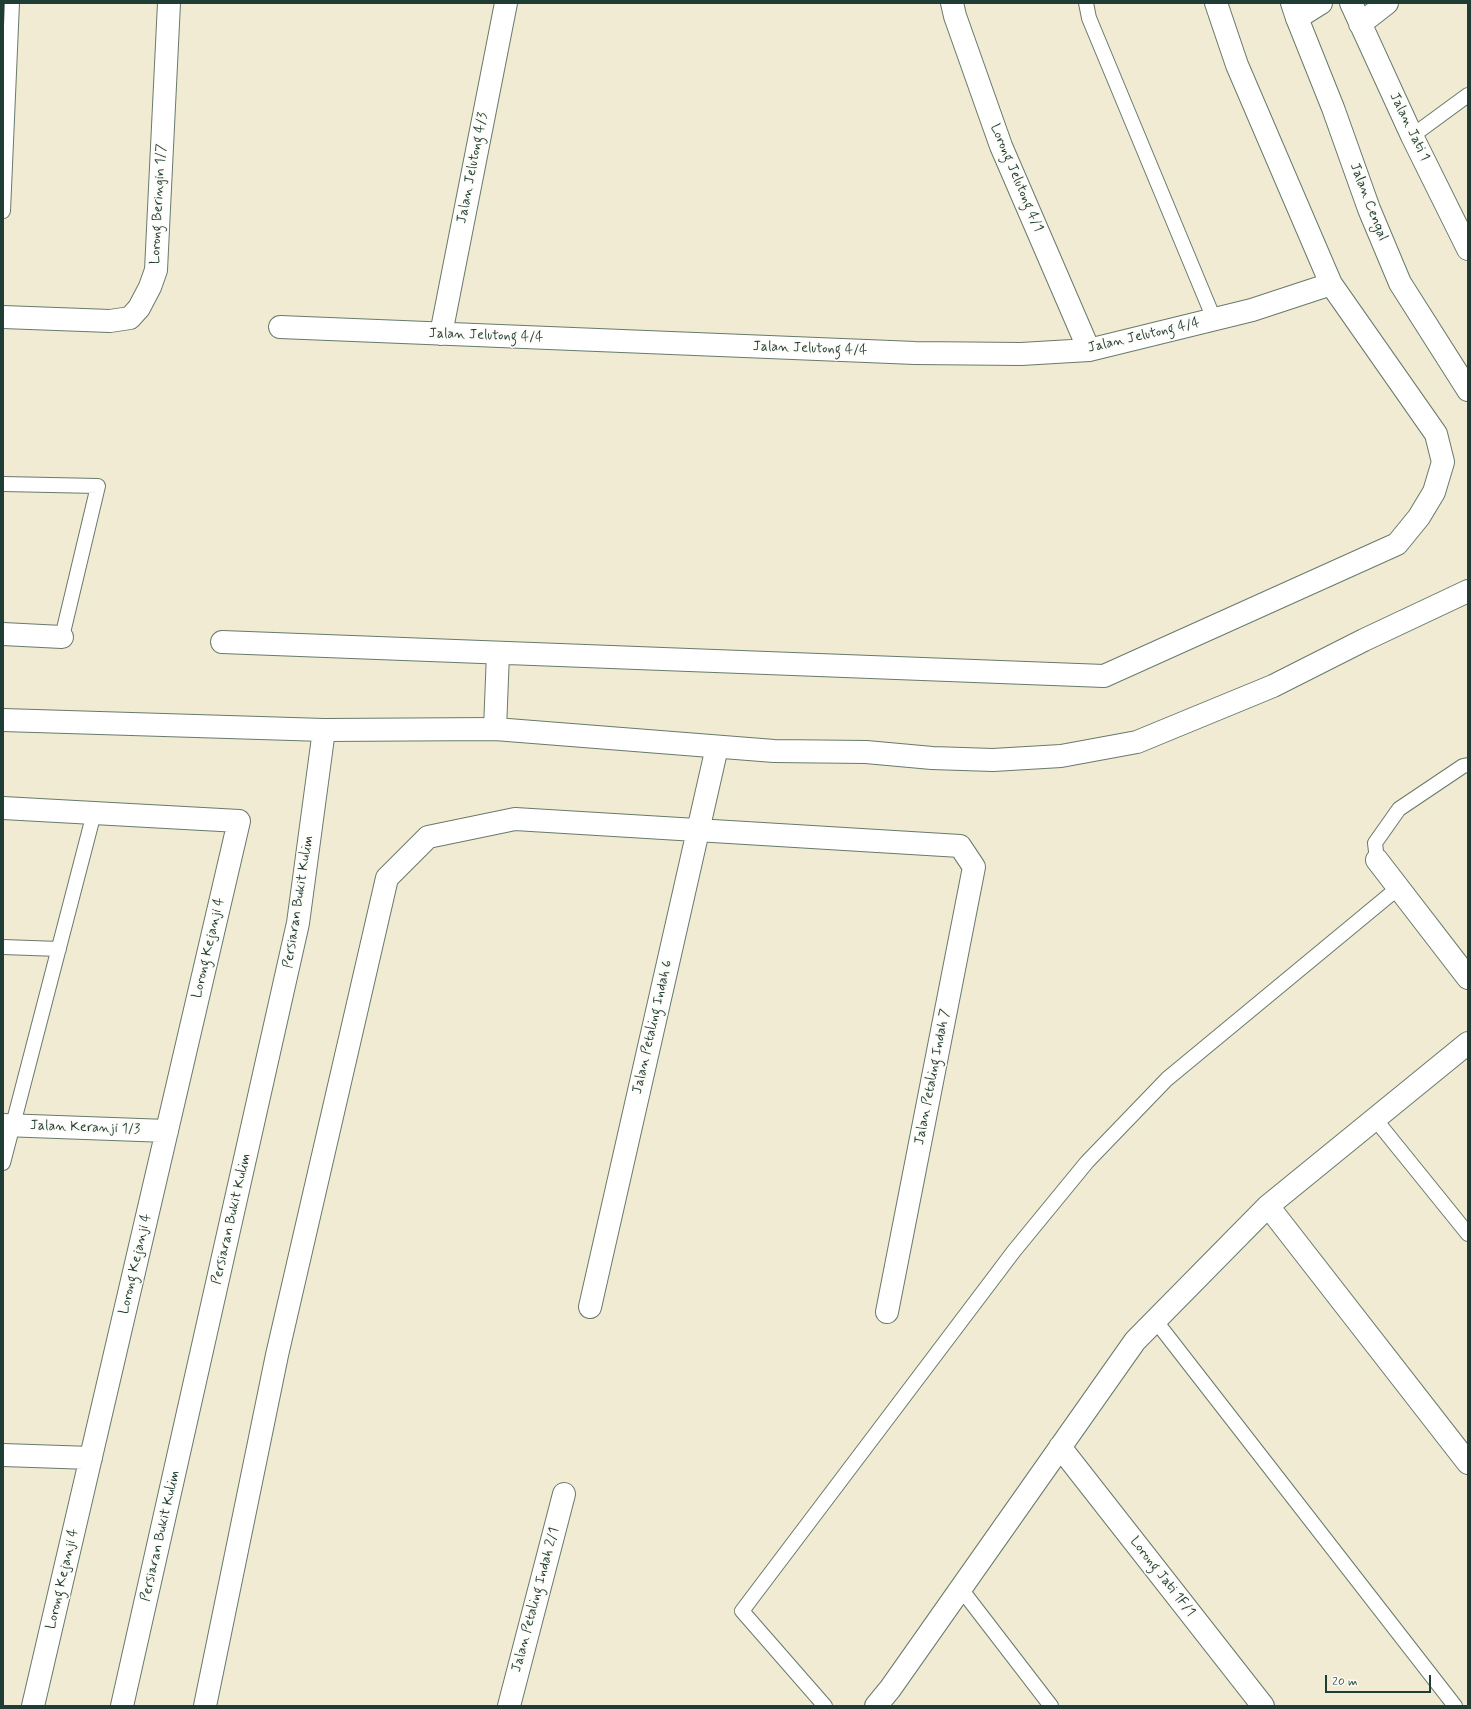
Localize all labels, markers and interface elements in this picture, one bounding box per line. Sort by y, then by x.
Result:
street label: Jalan Jati 1 [1385,90,1433,164]
street label: Jalan Jelutong 4/3 [454,111,492,225]
street label: Lorong Jelutong 4/1 [986,122,1046,234]
street label: Lorong Beringin 1/7 [147,143,171,265]
street label: Jalan Cengal [1345,161,1391,243]
street label: Jalan Jelutong 4/4 [1086,315,1202,357]
street label: Jalan Jelutong 4/4 [428,326,544,346]
street label: Jalan Jelutong 4/4 [752,339,868,359]
street label: Persiaran Bukit Kulim [280,835,318,969]
street label: Lorong Kejanji 4 [189,896,229,1000]
street label: Jalan Petaling Indah 6 [629,958,677,1096]
street label: Jalan Petaling Indah 7 [912,1008,954,1146]
street label: Jalan Keranji 1/3 [29,1118,141,1138]
street label: Persiaran Bukit Kulim [209,1152,255,1286]
street label: Lorong Kejanji 4 [116,1212,156,1316]
street label: Persiaran Bukit Kulim [138,1469,184,1603]
street label: Jalan Petaling Indah 2/1 [509,1526,563,1674]
street label: Lorong Kejanji 4 [43,1527,83,1631]
street label: Lorong Jati 1F/1 [1126,1534,1198,1620]
scale bar [1327,1667,1433,1693]
text: 20 m [1332,1674,1358,1690]

